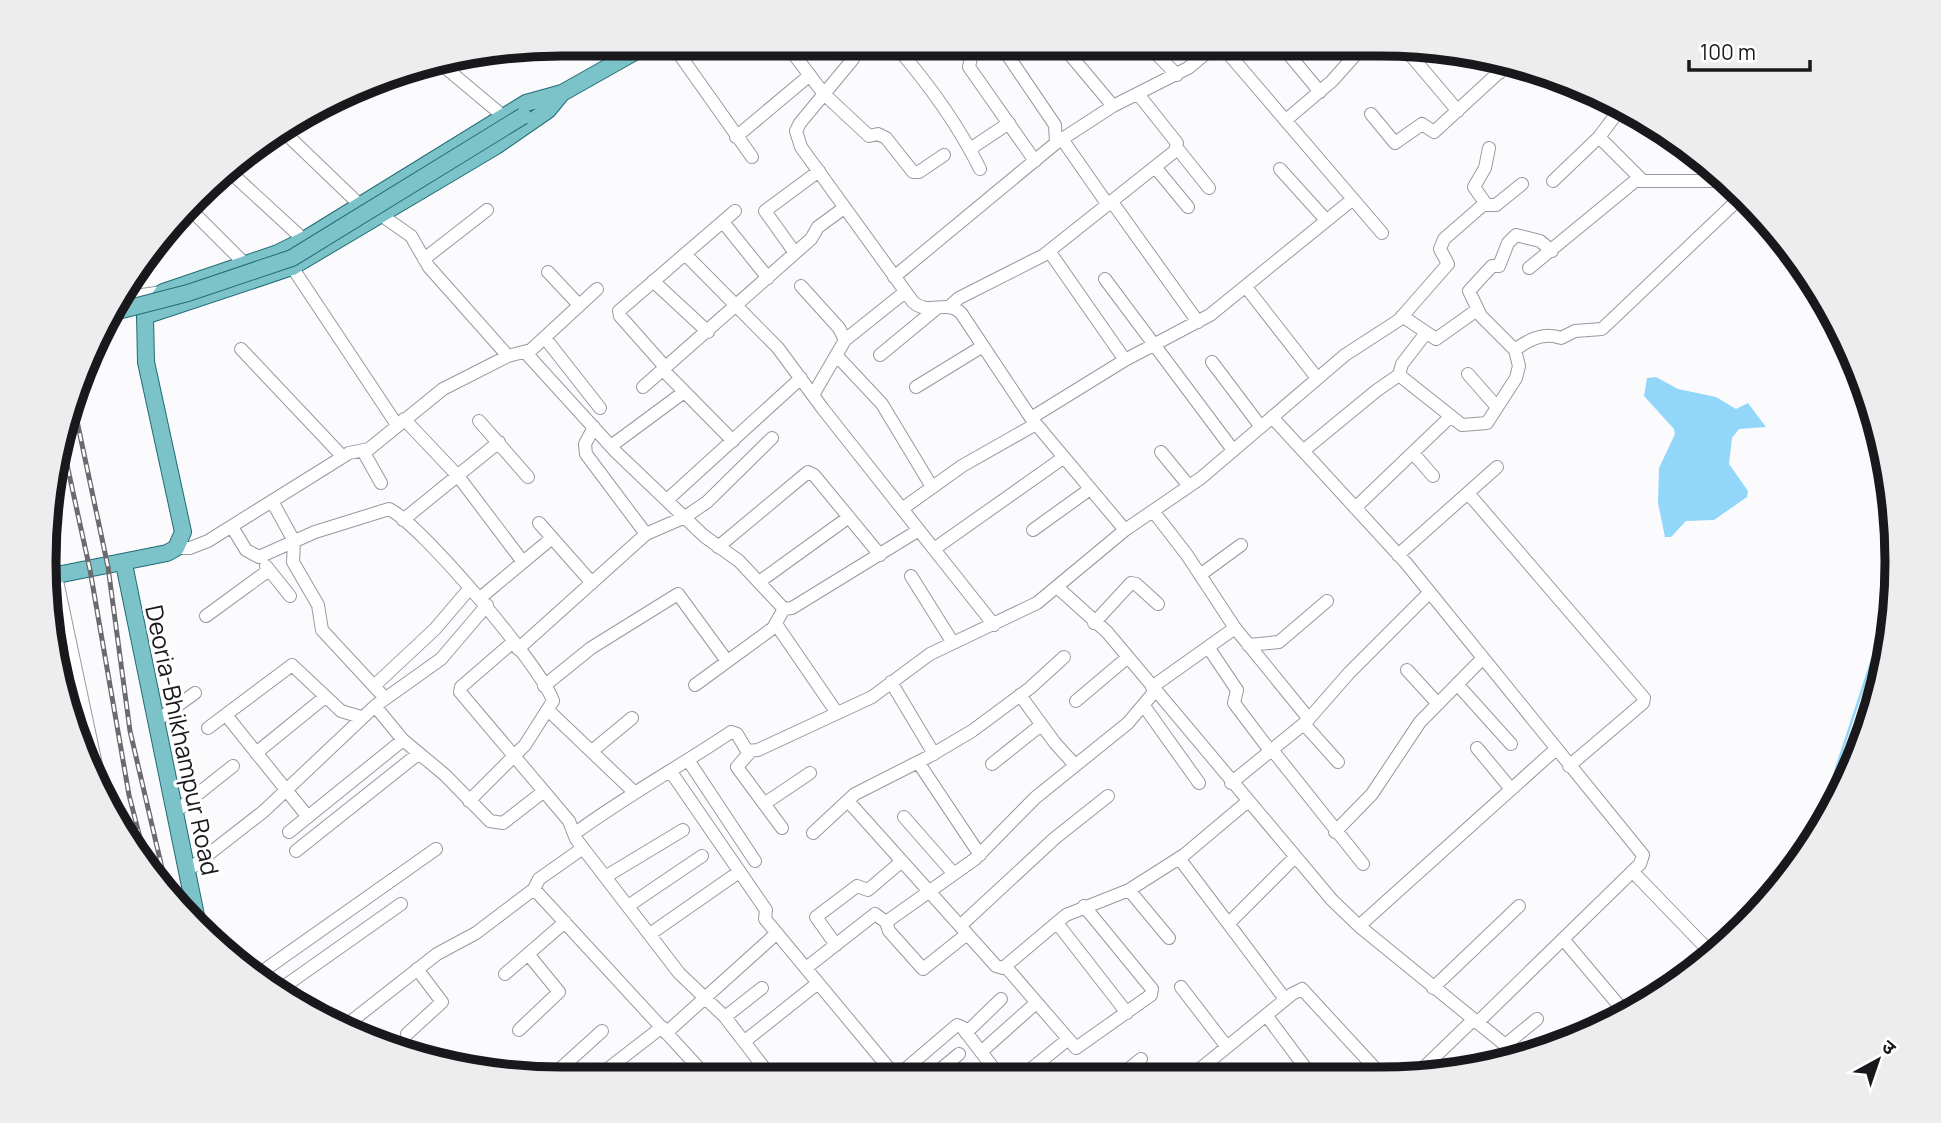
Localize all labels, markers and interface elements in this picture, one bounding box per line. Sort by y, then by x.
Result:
scale bar [1689,28,1810,72]
text: 100 m [1700,38,1756,66]
street label: Deoria-Bhikhampur Road [138,602,228,878]
north arrow [1843,1025,1913,1095]
text: उ [1876,1033,1902,1061]

